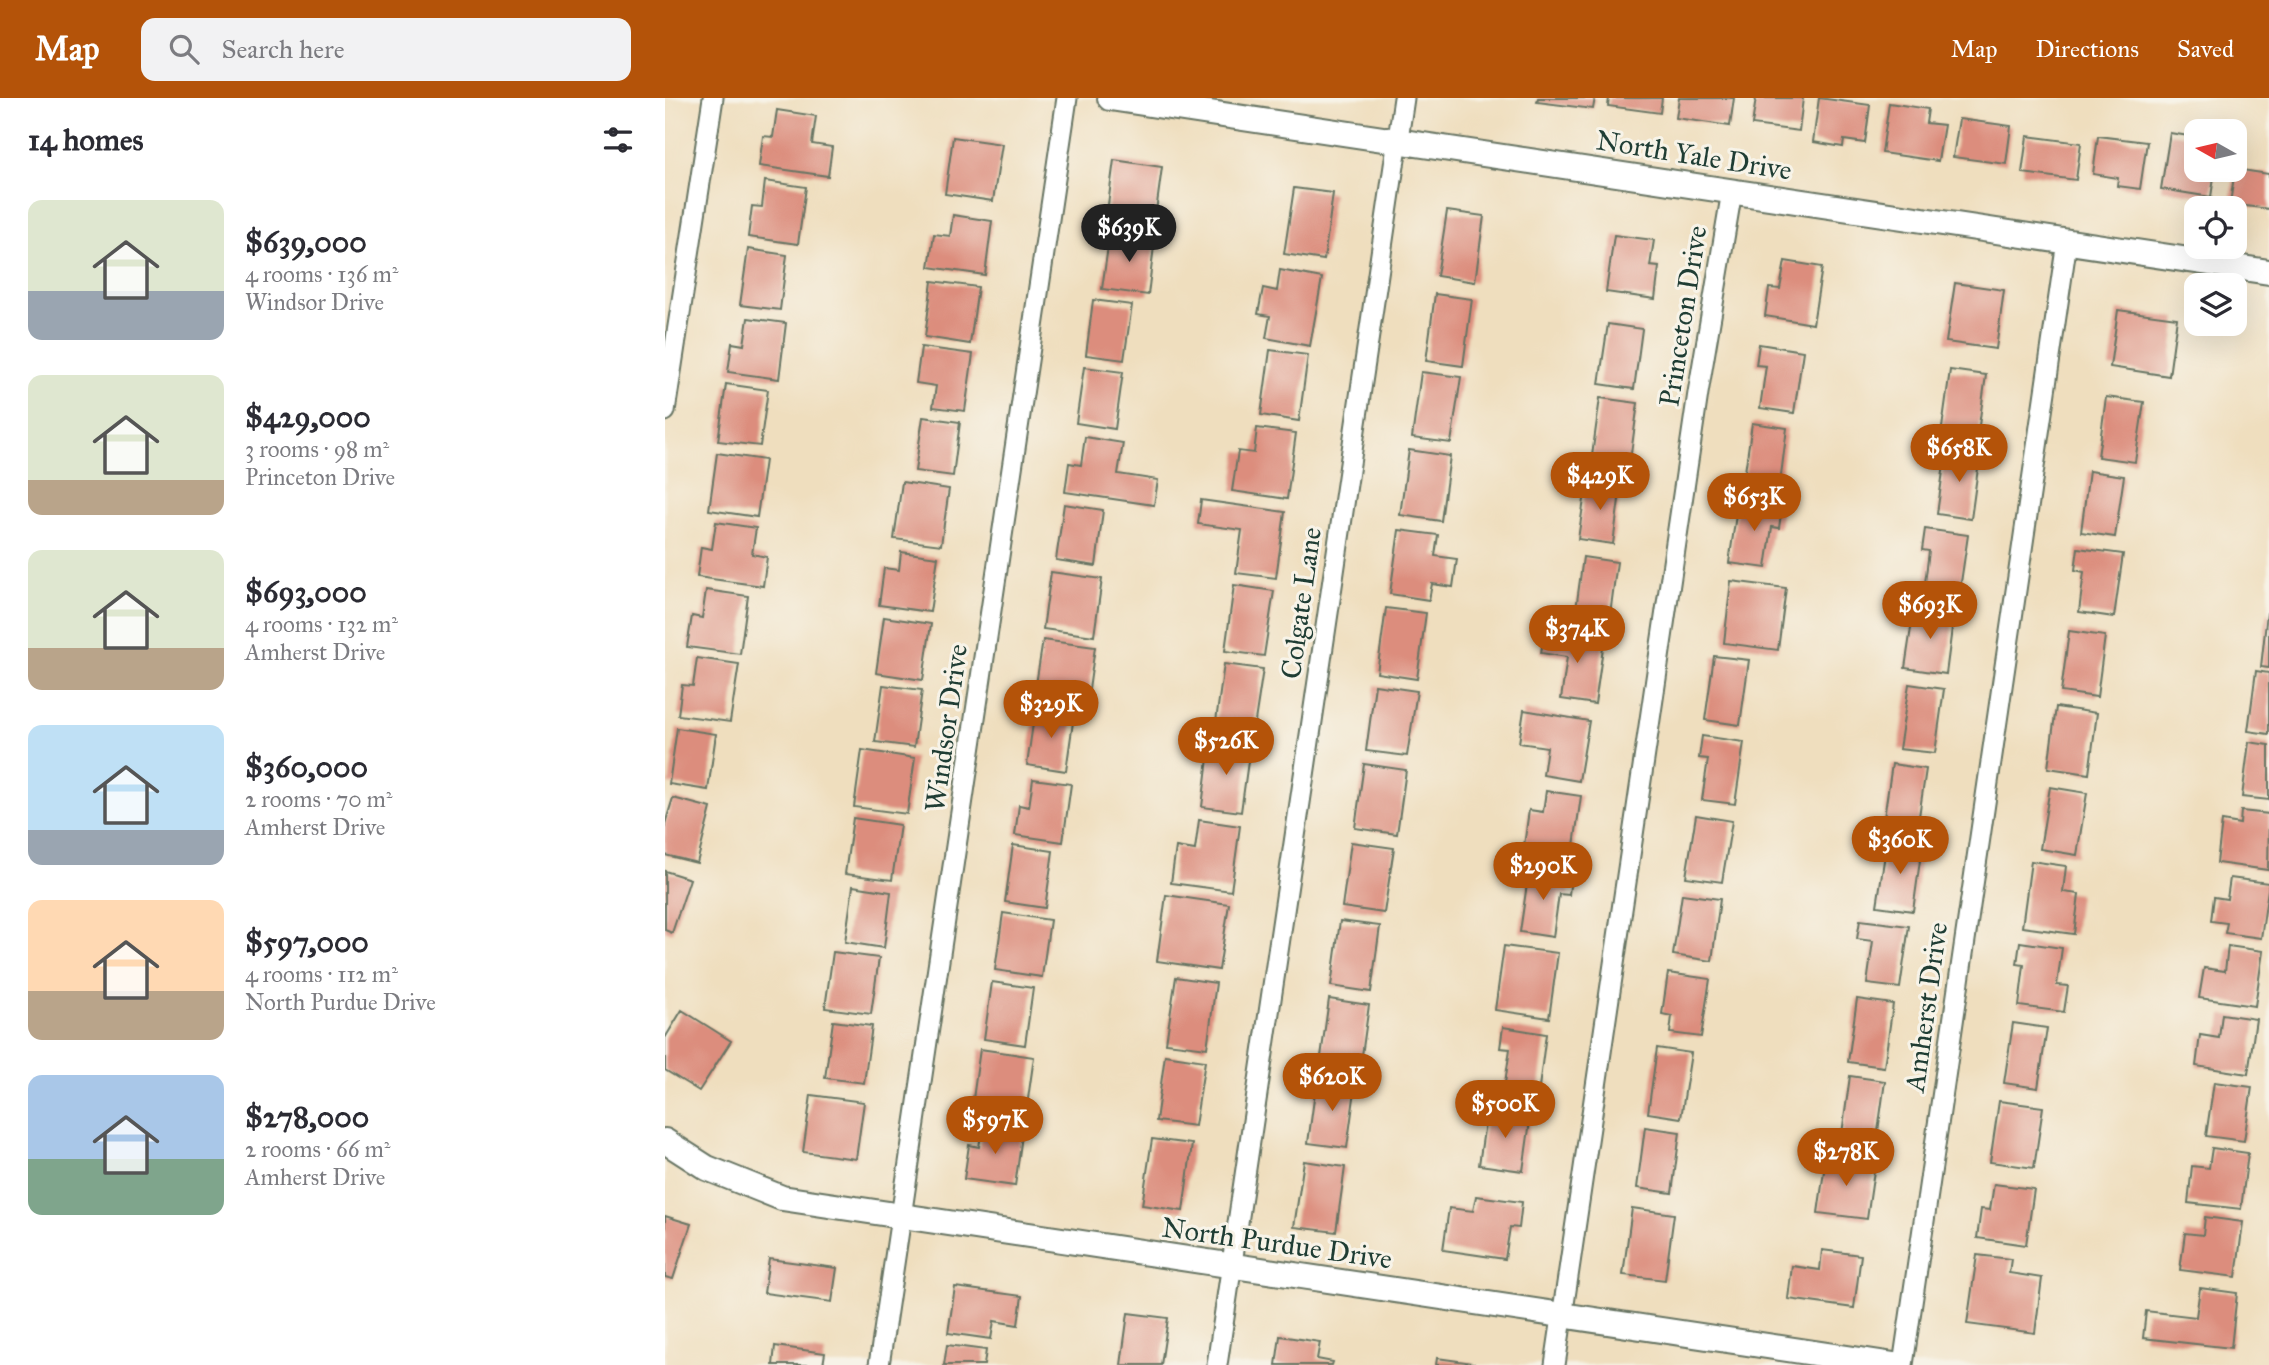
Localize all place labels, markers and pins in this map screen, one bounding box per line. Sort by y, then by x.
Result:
pin: $639K [1080,204,1178,264]
pin: $658K [1910,424,2008,484]
pin: $429K [1551,452,1649,512]
pin: $653K [1705,474,1803,533]
pin: $693K [1881,582,1979,641]
pin: $374K [1528,606,1626,665]
pin: $329K [1002,680,1100,740]
pin: $526K [1177,718,1275,777]
pin: $360K [1851,816,1949,876]
pin: $290K [1494,842,1592,902]
pin: $620K [1283,1054,1381,1113]
pin: $500K [1456,1080,1554,1140]
pin: $597K [946,1096,1044,1156]
pin: $278K [1797,1128,1895,1188]

